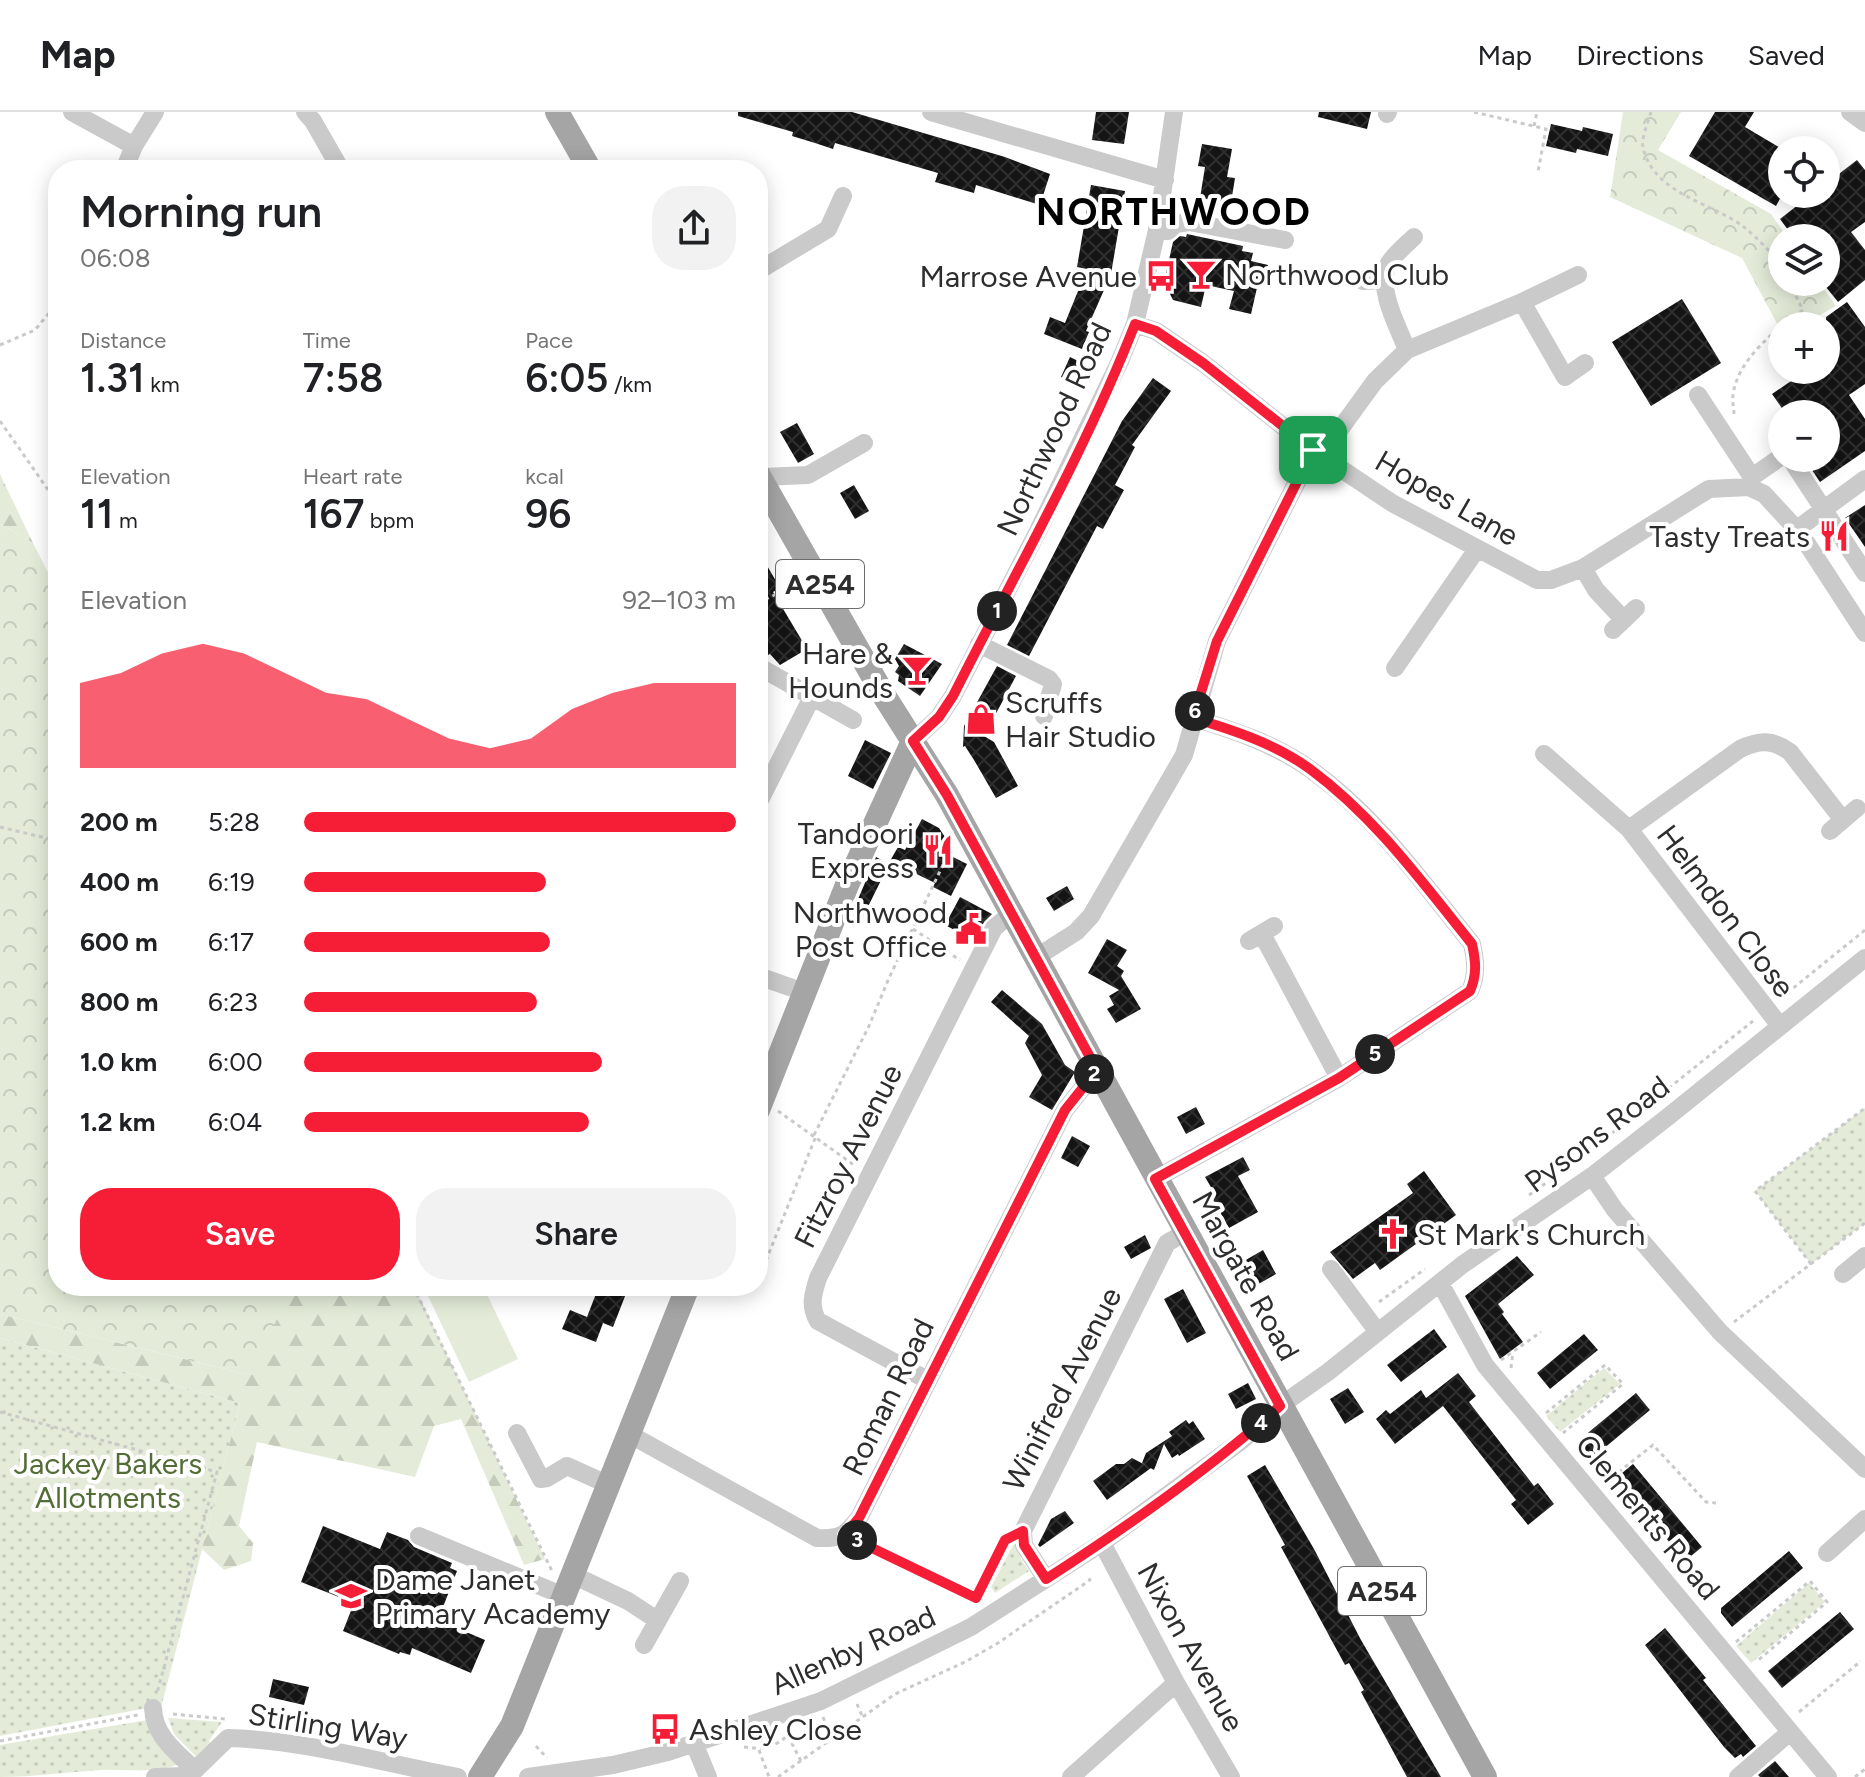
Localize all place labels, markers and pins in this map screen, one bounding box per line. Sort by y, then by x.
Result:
place label: Northwood Club [1225,256,1449,293]
bar icon: Northwood Club [1184,257,1218,291]
place label: Marrose Avenue [919,258,1137,295]
bus stop icon: Marrose Avenue [1144,259,1178,293]
pin [1279,416,1347,484]
place label: Tasty Treats [1649,518,1810,555]
restaurant icon: Tasty Treats [1817,519,1851,553]
pin: 1 [977,591,1017,631]
place label: Hare & Hounds [788,635,894,706]
bar icon: Hare & Hounds [900,653,934,687]
place label: Scruffs Hair Studio [1005,684,1156,755]
pin: 6 [1175,691,1215,731]
shop icon: Scruffs Hair Studio [964,702,998,736]
place label: Tandoori Express [798,815,914,886]
restaurant icon: Tandoori Express [921,833,955,867]
place label: Northwood Post Office [793,894,947,965]
public building icon: Northwood Post Office [954,912,988,946]
pin: 5 [1355,1034,1395,1074]
pin: 2 [1074,1054,1114,1094]
place label: St Mark's Church [1417,1216,1645,1253]
church icon: St Mark's Church [1376,1217,1410,1251]
pin: 4 [1241,1403,1281,1443]
pin: 3 [837,1520,877,1560]
place label: Dame Janet Primary Academy [375,1561,610,1632]
school or university icon: Dame Janet Primary Academy [334,1579,368,1613]
place label: Ashley Close [689,1711,862,1748]
bus stop icon: Ashley Close [648,1712,682,1746]

